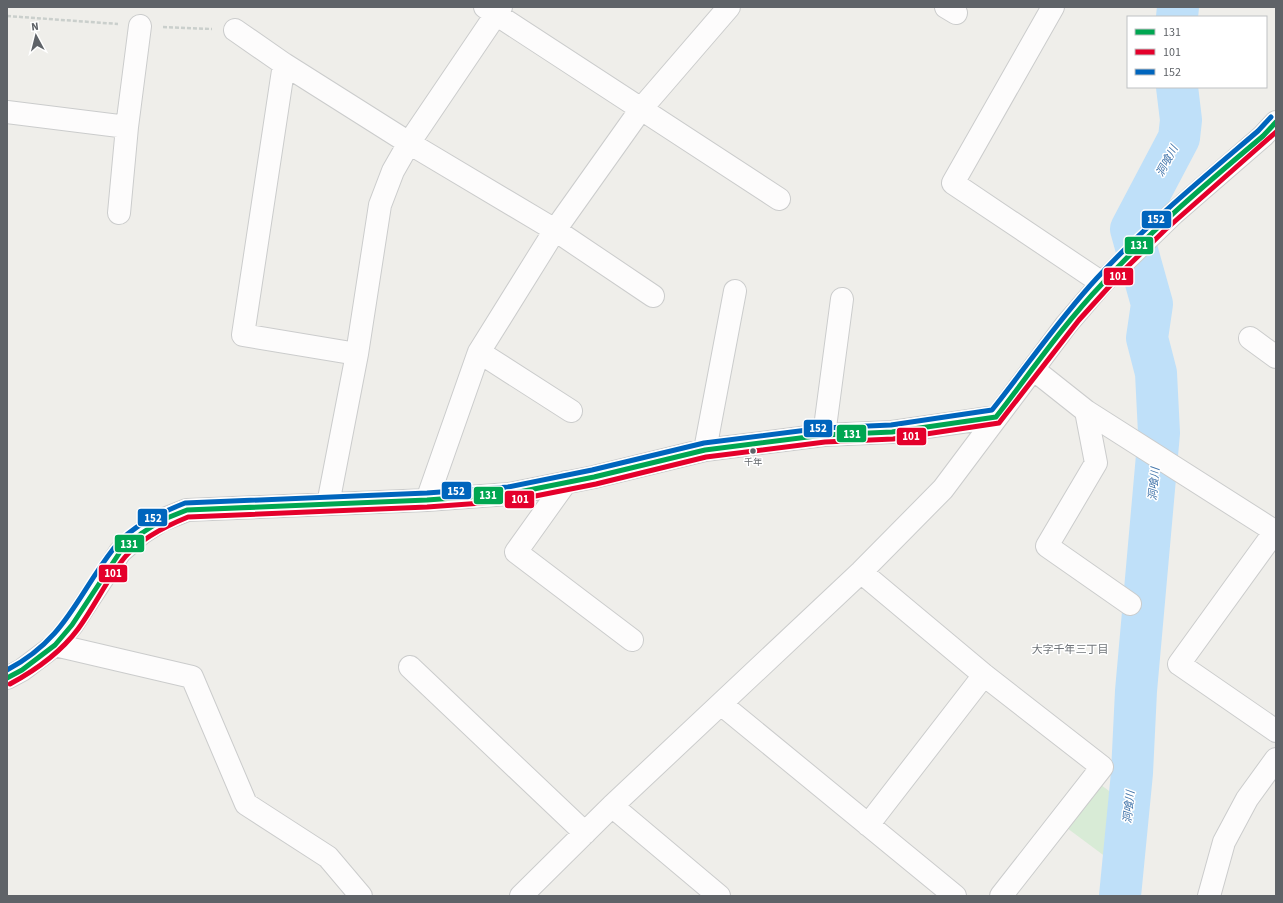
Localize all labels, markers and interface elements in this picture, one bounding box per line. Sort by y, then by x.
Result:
north arrow [16,16,56,56]
legend [1127,16,1267,88]
text: N [30,19,39,34]
text: 131 [1163,24,1181,41]
text: 101 [1163,44,1181,61]
text: 152 [1163,64,1181,81]
water label: 洞喰川 [1153,142,1182,179]
line badge: 152 [1141,210,1172,229]
text: 152 [1147,212,1165,227]
line badge: 131 [1124,236,1154,255]
text: 131 [1130,238,1148,253]
line badge: 101 [1103,267,1134,286]
text: 101 [1109,269,1127,284]
line badge: 152 [803,419,833,438]
text: 152 [809,421,827,436]
line badge: 131 [836,424,867,443]
text: 131 [843,427,861,442]
line badge: 101 [896,427,927,446]
text: 101 [902,429,920,444]
marker: 千年 [748,446,758,456]
place label: 千年 [744,456,762,469]
water label: 洞喰川 [1145,466,1163,501]
line badge: 152 [441,481,472,500]
text: 152 [447,484,465,499]
line badge: 131 [473,486,504,505]
text: 131 [479,488,497,503]
line badge: 101 [504,490,535,509]
text: 101 [511,492,529,507]
line badge: 152 [137,508,168,527]
text: 152 [144,511,162,526]
line badge: 131 [114,534,145,553]
text: 131 [120,537,138,552]
line badge: 101 [98,564,128,583]
text: 101 [104,566,122,581]
district label: 大字千年三丁目 [1032,642,1109,657]
water label: 洞喰川 [1120,789,1138,824]

